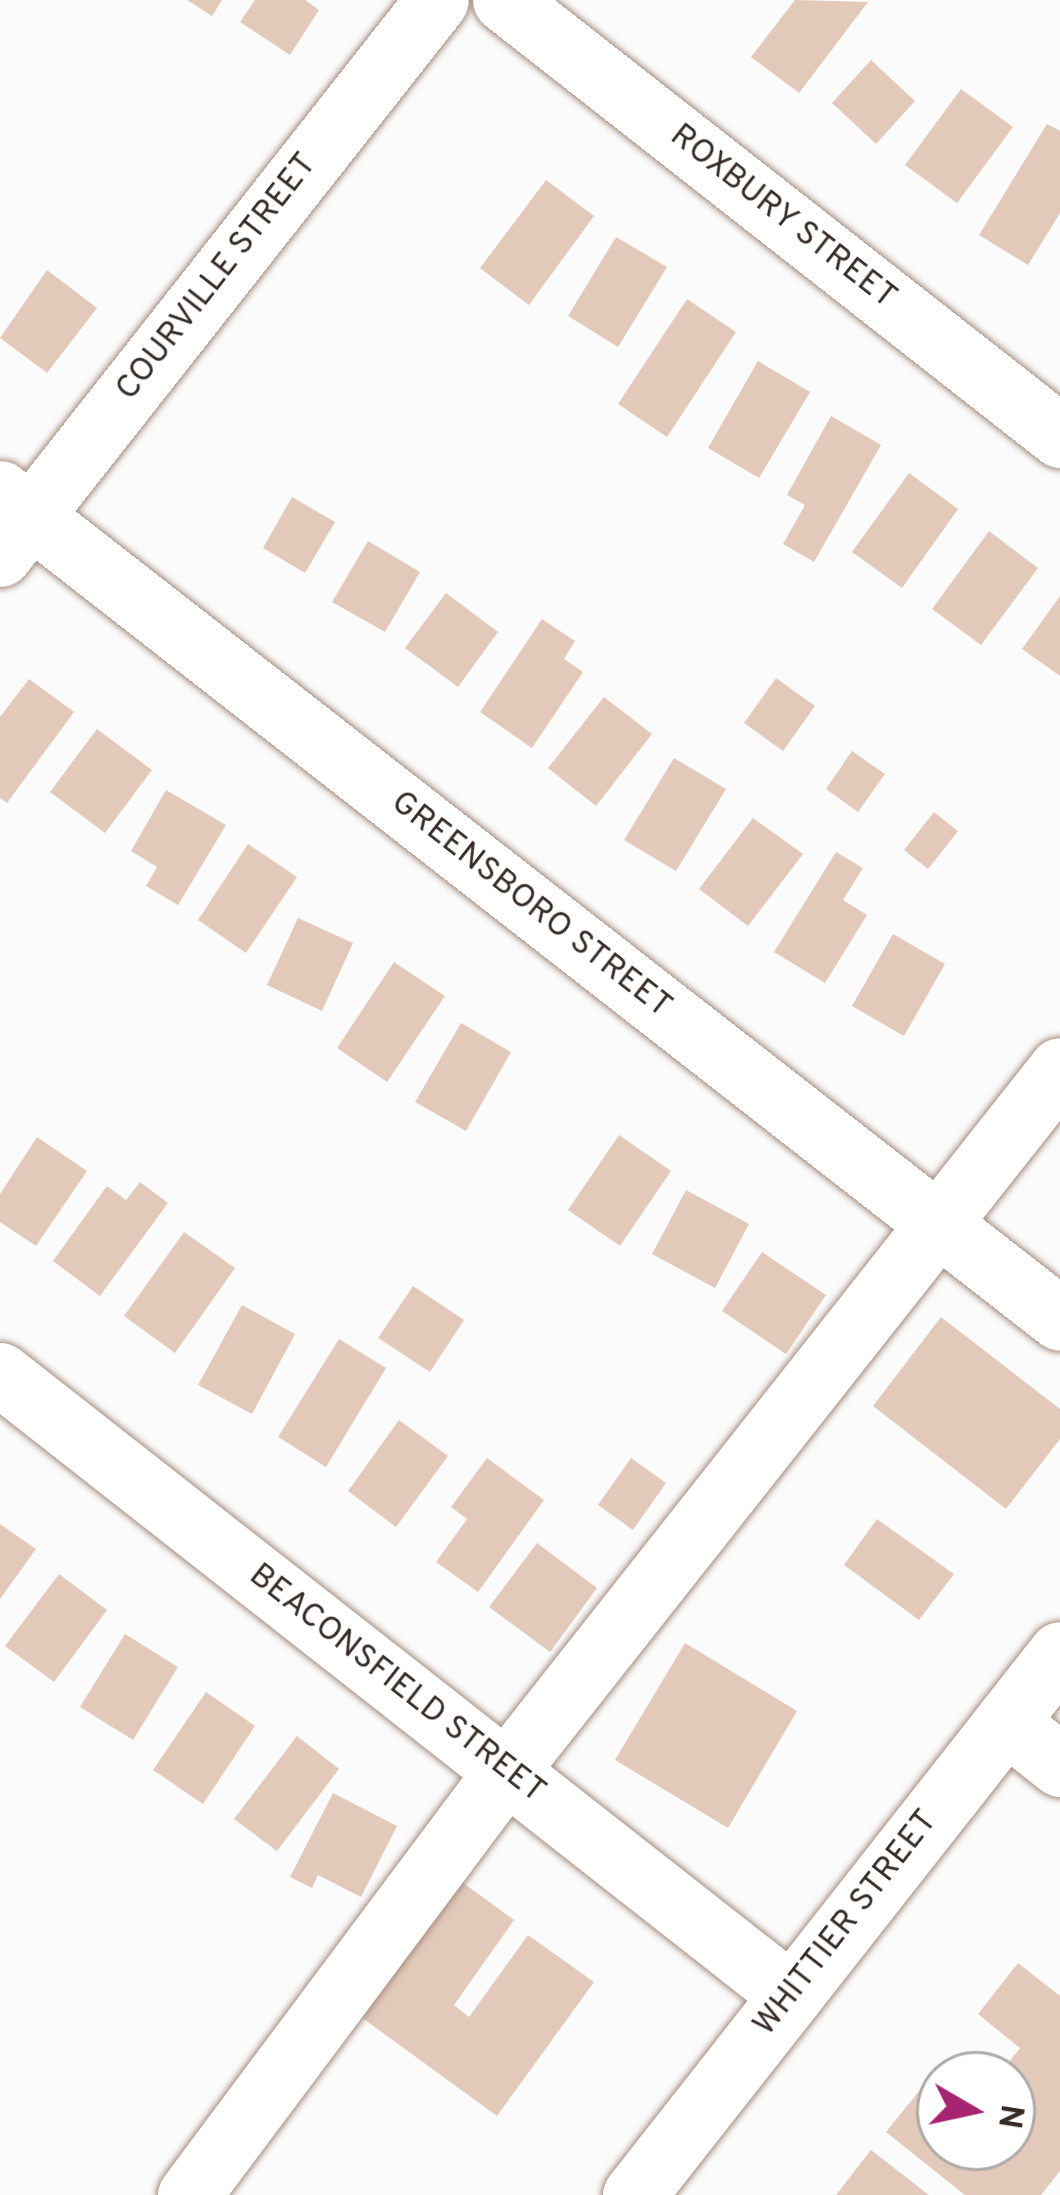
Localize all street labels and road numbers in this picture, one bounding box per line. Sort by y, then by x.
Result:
street label: ROXBURY STREET [660,117,904,319]
street label: COURVILLE STREET [109,147,327,409]
street label: GREENSBORO STREET [382,784,678,1028]
street label: BEACONSFIELD STREET [240,1557,552,1813]
street label: WHITTIER STREET [747,1803,947,2045]

